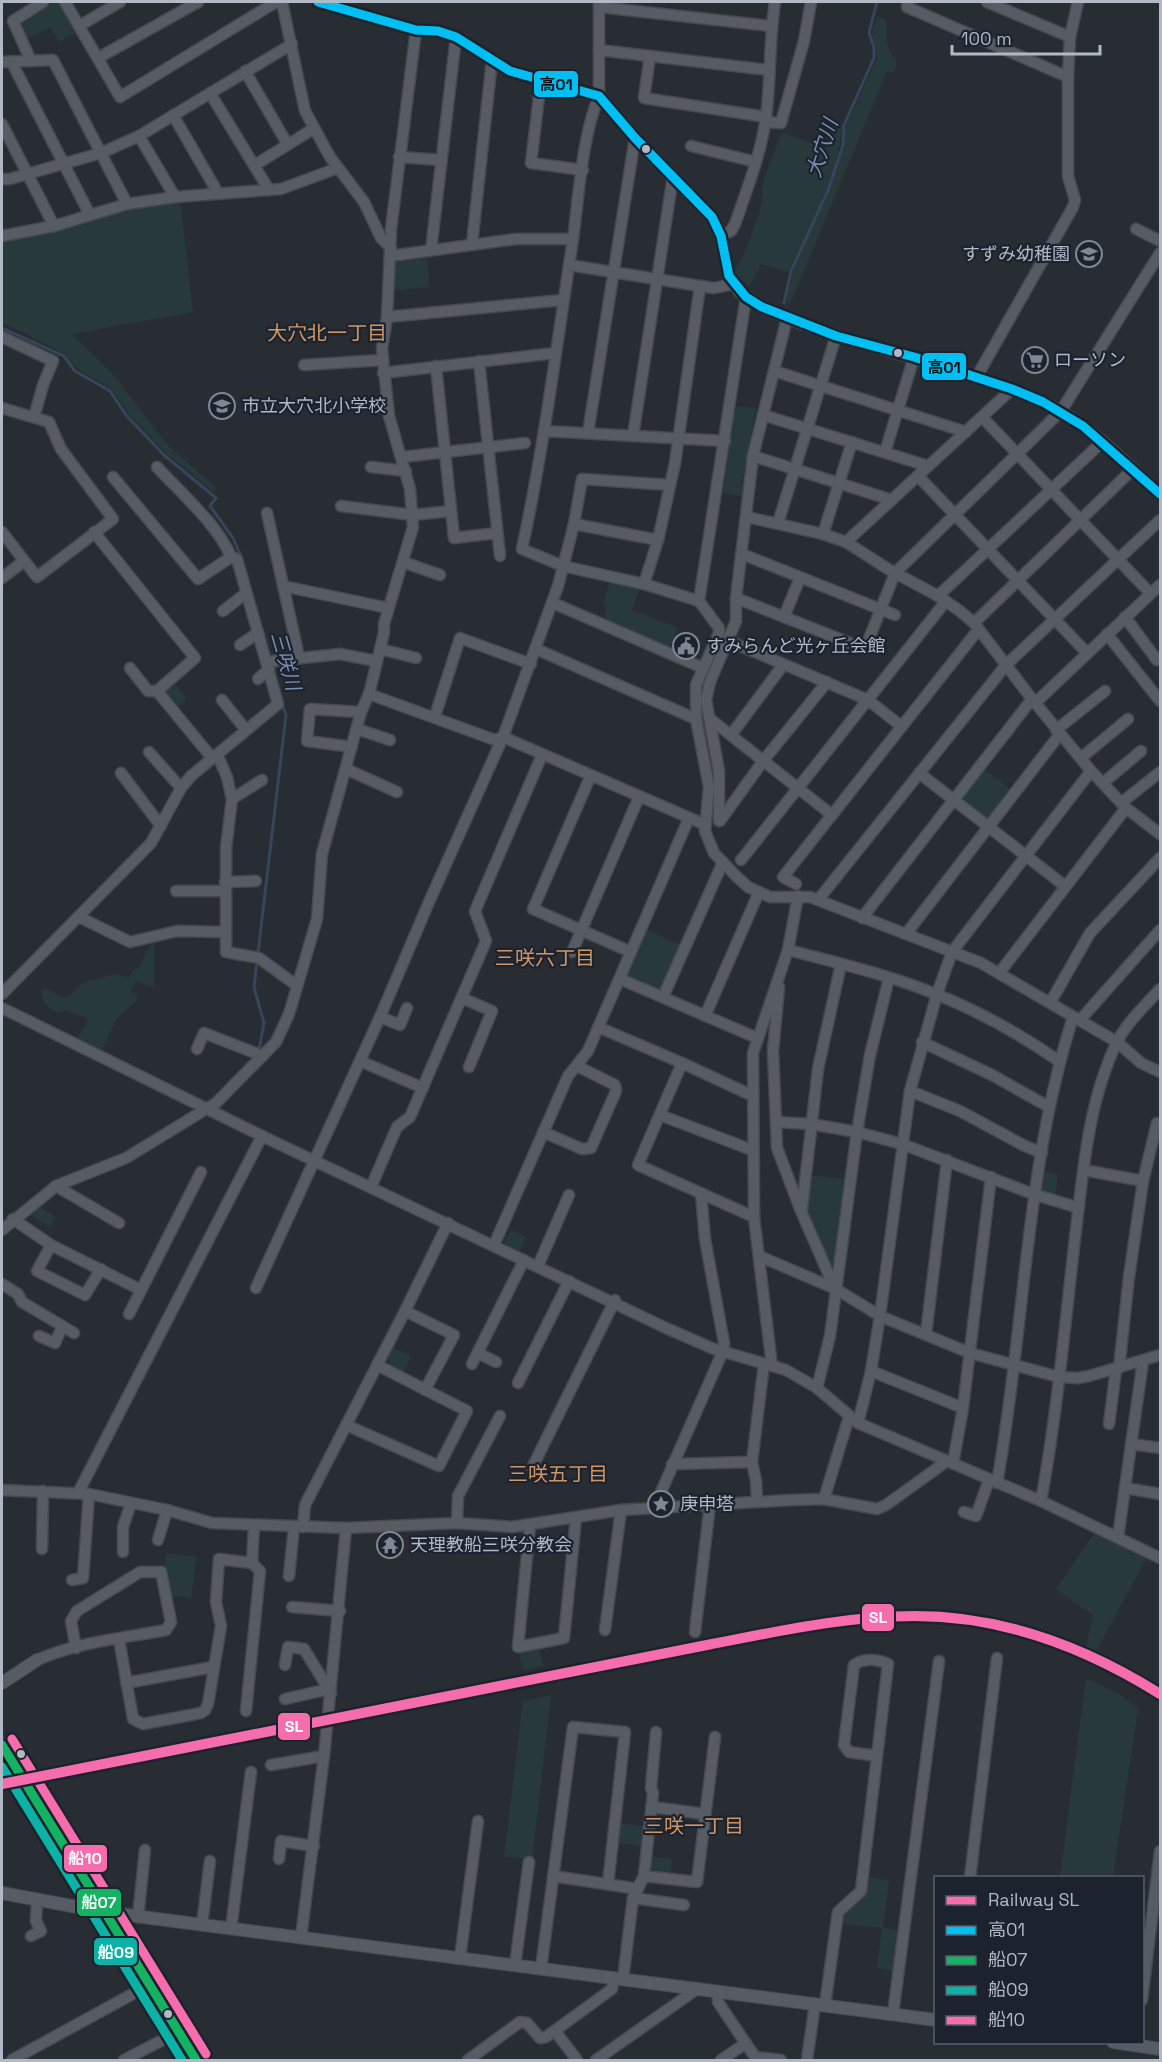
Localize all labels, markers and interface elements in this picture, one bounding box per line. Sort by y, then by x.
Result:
scale bar [952,18,1100,56]
text: 100 m [961,27,1012,50]
line badge: 高01 [533,70,579,98]
text: 高01 [539,74,573,95]
water label: 大穴川 [800,114,844,181]
unlabelled marker [640,143,652,155]
school or university icon: すずみ幼稚園 [1074,239,1104,269]
place label: すずみ幼稚園 [962,242,1070,265]
district label: 大穴北一丁目 [267,320,387,346]
supermarket icon: ローソン [1020,345,1050,375]
unlabelled marker [892,347,904,359]
place label: ローソン [1054,348,1126,371]
line badge: 高01 [921,352,967,381]
text: 高01 [927,357,961,378]
school or university icon: 市立大穴北小学校 [207,391,237,421]
place label: 市立大穴北小学校 [242,394,386,417]
water label: 三咲川 [265,629,307,695]
public building icon: すみらんど光ヶ丘会館 [671,631,701,661]
place label: すみらんど光ヶ丘会館 [706,634,885,657]
district label: 三咲六丁目 [495,945,595,971]
district label: 三咲五丁目 [508,1461,608,1487]
place icon: 庚申塔 [646,1489,676,1519]
place label: 庚申塔 [680,1492,734,1515]
temple icon: 天理教船三咲分教会 [375,1530,405,1560]
place label: 天理教船三咲分教会 [410,1533,572,1556]
line badge: SL [861,1603,895,1632]
text: SL [869,1607,888,1628]
line badge: SL [277,1712,311,1741]
text: SL [285,1716,304,1737]
unlabelled marker [15,1748,27,1760]
district label: 三咲一丁目 [644,1813,744,1839]
line badge: 船10 [63,1844,108,1873]
text: 船10 [68,1848,102,1869]
legend [934,1876,1144,2044]
line badge: 船07 [76,1888,122,1917]
text: Railway SL [988,1888,1080,1911]
text: 船07 [82,1892,117,1913]
text: 高01 [988,1918,1025,1941]
line badge: 船09 [93,1937,138,1966]
text: 船09 [98,1942,134,1963]
text: 船07 [988,1948,1027,1971]
text: 船09 [988,1978,1029,2001]
unlabelled marker [162,2008,174,2020]
text: 船10 [988,2008,1025,2031]

